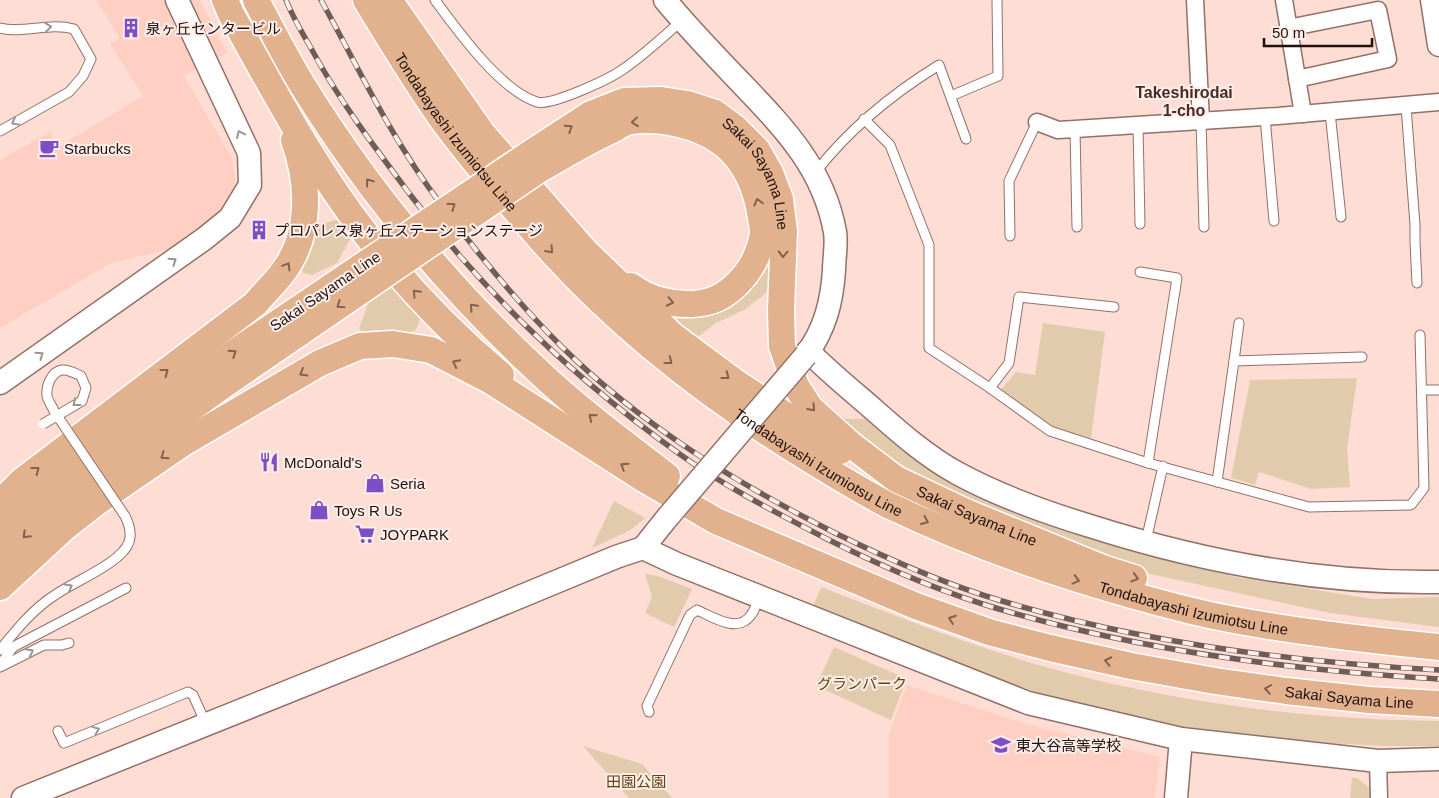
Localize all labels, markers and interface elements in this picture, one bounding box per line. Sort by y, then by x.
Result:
scale bar [1264,15,1372,47]
building icon: 泉ヶ丘センタービル [120,17,142,39]
place label: 泉ヶ丘センタービル [146,20,281,37]
one-way arrow [45,22,53,33]
text: 50 m [1272,24,1305,41]
street label: Tondabayashi Izumiotsu Line [392,49,521,214]
district label: Takeshirodai 1-cho [1135,84,1233,119]
street label: Sakai Sayama Line [719,113,792,231]
one-way arrow [11,116,20,126]
one-way arrow [631,116,639,127]
one-way arrow [563,125,572,134]
one-way arrow [236,130,246,139]
cafe icon: Starbucks [38,137,60,159]
place label: Starbucks [64,140,131,157]
one-way arrow [367,179,375,188]
one-way arrow [753,198,764,207]
one-way arrow [446,203,456,212]
building icon: プロパレス泉ヶ丘ステーションステージ [248,219,270,241]
place label: プロパレス泉ヶ丘ステーションステージ [274,222,543,239]
one-way arrow [545,244,553,253]
street label: Sakai Sayama Line [267,248,383,334]
one-way arrow [778,250,788,258]
one-way arrow [167,258,177,267]
one-way arrow [280,262,290,271]
one-way arrow [413,290,422,299]
one-way arrow [666,296,675,307]
one-way arrow [337,299,346,308]
one-way arrow [470,303,479,312]
one-way arrow [227,350,237,359]
one-way arrow [34,352,44,361]
one-way arrow [663,355,672,363]
one-way arrow [452,359,461,369]
one-way arrow [300,366,309,376]
one-way arrow [159,369,169,378]
one-way arrow [720,370,729,378]
one-way arrow [72,397,82,406]
one-way arrow [806,403,815,412]
street label: Tondabayashi Izumiotsu Line [732,405,906,519]
one-way arrow [588,414,597,423]
one-way arrow [160,450,170,459]
restaurant icon: McDonald's [258,451,280,473]
place label: McDonald's [284,454,362,471]
one-way arrow [620,463,629,473]
one-way arrow [30,468,39,476]
shop icon: Seria [364,472,386,494]
place label: Seria [390,475,426,492]
street label: Sakai Sayama Line [914,482,1040,549]
shop icon: Toys R Us [308,499,330,521]
place label: Toys R Us [334,502,402,519]
one-way arrow [920,515,929,525]
supermarket icon: JOYPARK [354,523,376,545]
place label: JOYPARK [380,526,449,543]
one-way arrow [23,529,32,538]
one-way arrow [1130,573,1139,583]
one-way arrow [1071,574,1080,584]
street label: Tondabayashi Izumiotsu Line [1097,578,1289,638]
one-way arrow [64,583,73,593]
one-way arrow [948,615,956,625]
one-way arrow [25,648,34,658]
one-way arrow [1104,656,1113,667]
park label: グランパーク [817,675,907,692]
street label: Sakai Sayama Line [1284,682,1414,711]
one-way arrow [1264,684,1273,694]
one-way arrow [91,726,100,736]
school or university icon: 東大谷高等学校 [990,734,1012,756]
place label: 東大谷高等学校 [1016,737,1121,754]
park label: 田園公園 [606,773,666,790]

